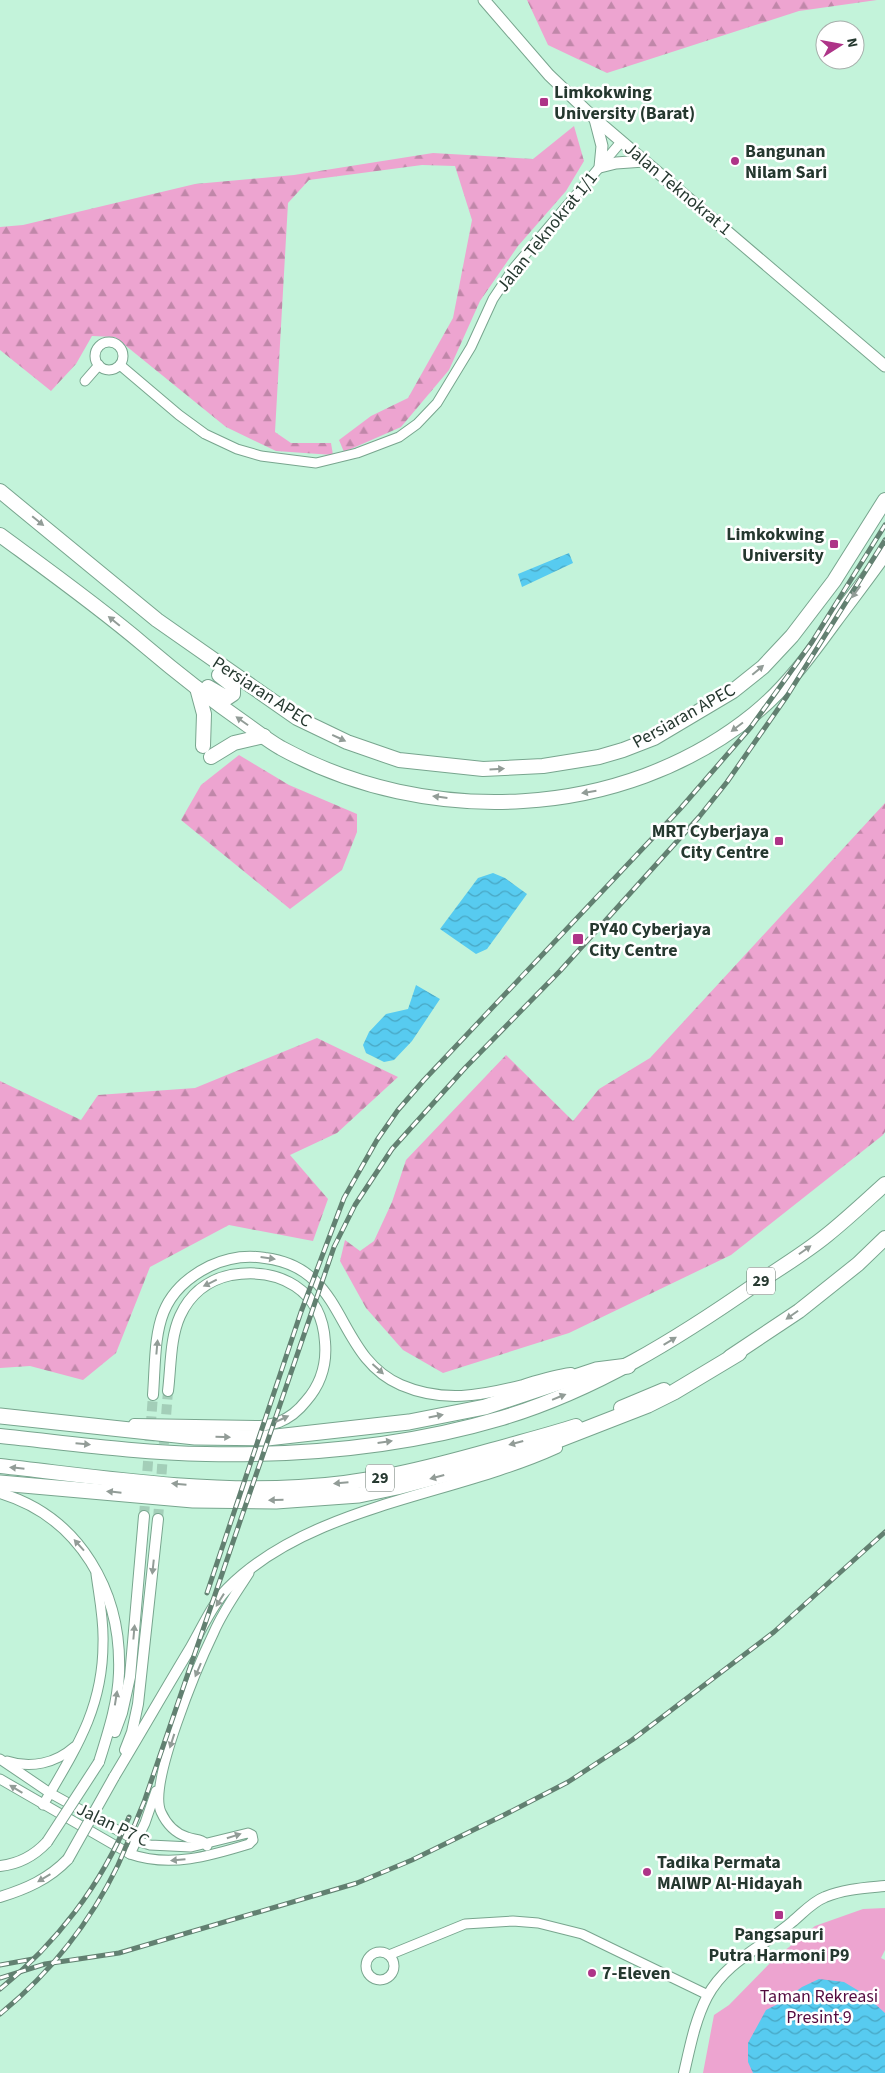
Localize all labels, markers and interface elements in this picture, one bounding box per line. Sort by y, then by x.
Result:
north arrow [815,20,865,70]
text: N [841,36,862,49]
place label: Limkokwing University (Barat) [554,80,695,126]
marker: Limkokwing University (Barat) [538,96,550,108]
street label: Jalan Teknokrat 1 [619,137,737,241]
place label: Bangunan Nilam Sari [745,139,827,185]
marker: Bangunan Nilam Sari [729,155,741,167]
street label: Jalan Teknokrat 1/1 [491,167,603,297]
one-way arrow [31,516,44,527]
place label: Limkokwing University [726,522,825,568]
marker: Limkokwing University [828,538,840,550]
one-way arrow [851,585,861,599]
one-way arrow [108,615,121,626]
street label: Persiaran APEC [207,650,317,734]
one-way arrow [751,665,764,676]
street label: Persiaran APEC [628,677,740,755]
one-way arrow [235,716,249,726]
one-way arrow [730,722,744,732]
one-way arrow [332,734,346,742]
one-way arrow [490,764,506,772]
one-way arrow [581,789,597,797]
one-way arrow [431,793,447,801]
place label: MRT Cyberjaya City Centre [652,819,769,865]
marker: MRT Cyberjaya City Centre [773,835,785,847]
place label: PY40 Cyberjaya City Centre [589,917,711,963]
marker: PY40 Cyberjaya City Centre [571,932,585,946]
one-way arrow [798,1245,812,1255]
one-way arrow [260,1254,276,1262]
road number: 29 [747,1268,775,1294]
one-way arrow [203,1279,217,1287]
one-way arrow [785,1310,799,1320]
one-way arrow [664,1336,677,1345]
one-way arrow [153,1338,161,1354]
one-way arrow [371,1363,383,1375]
one-way arrow [552,1393,567,1401]
one-way arrow [429,1412,445,1420]
one-way arrow [275,1415,290,1423]
one-way arrow [215,1433,231,1441]
one-way arrow [377,1438,393,1446]
one-way arrow [509,1439,524,1447]
one-way arrow [76,1440,92,1448]
one-way arrow [9,1464,25,1472]
road number: 29 [366,1465,394,1492]
one-way arrow [429,1473,444,1481]
one-way arrow [171,1480,187,1488]
one-way arrow [333,1480,349,1488]
one-way arrow [106,1488,122,1496]
one-way arrow [268,1497,284,1505]
one-way arrow [73,1540,85,1552]
one-way arrow [149,1560,157,1576]
one-way arrow [215,1593,224,1606]
one-way arrow [130,1624,138,1640]
one-way arrow [193,1663,201,1677]
one-way arrow [112,1690,120,1706]
one-way arrow [168,1734,175,1749]
one-way arrow [10,1785,23,1794]
street label: Jalan P7 C [73,1797,153,1853]
one-way arrow [226,1832,241,1840]
place label: Tadika Permata MAIWP Al-Hidayah [657,1850,803,1896]
one-way arrow [170,1856,186,1864]
marker: Tadika Permata MAIWP Al-Hidayah [641,1866,653,1878]
one-way arrow [38,1874,51,1883]
marker: Pangsapuri Putra Harmoni P9 [773,1909,785,1921]
place label: Pangsapuri Putra Harmoni P9 [709,1922,849,1968]
place label: 7-Eleven [602,1961,671,1986]
marker: 7-Eleven [586,1967,598,1979]
park label: Taman Rekreasi Presint 9 [760,1984,878,2030]

